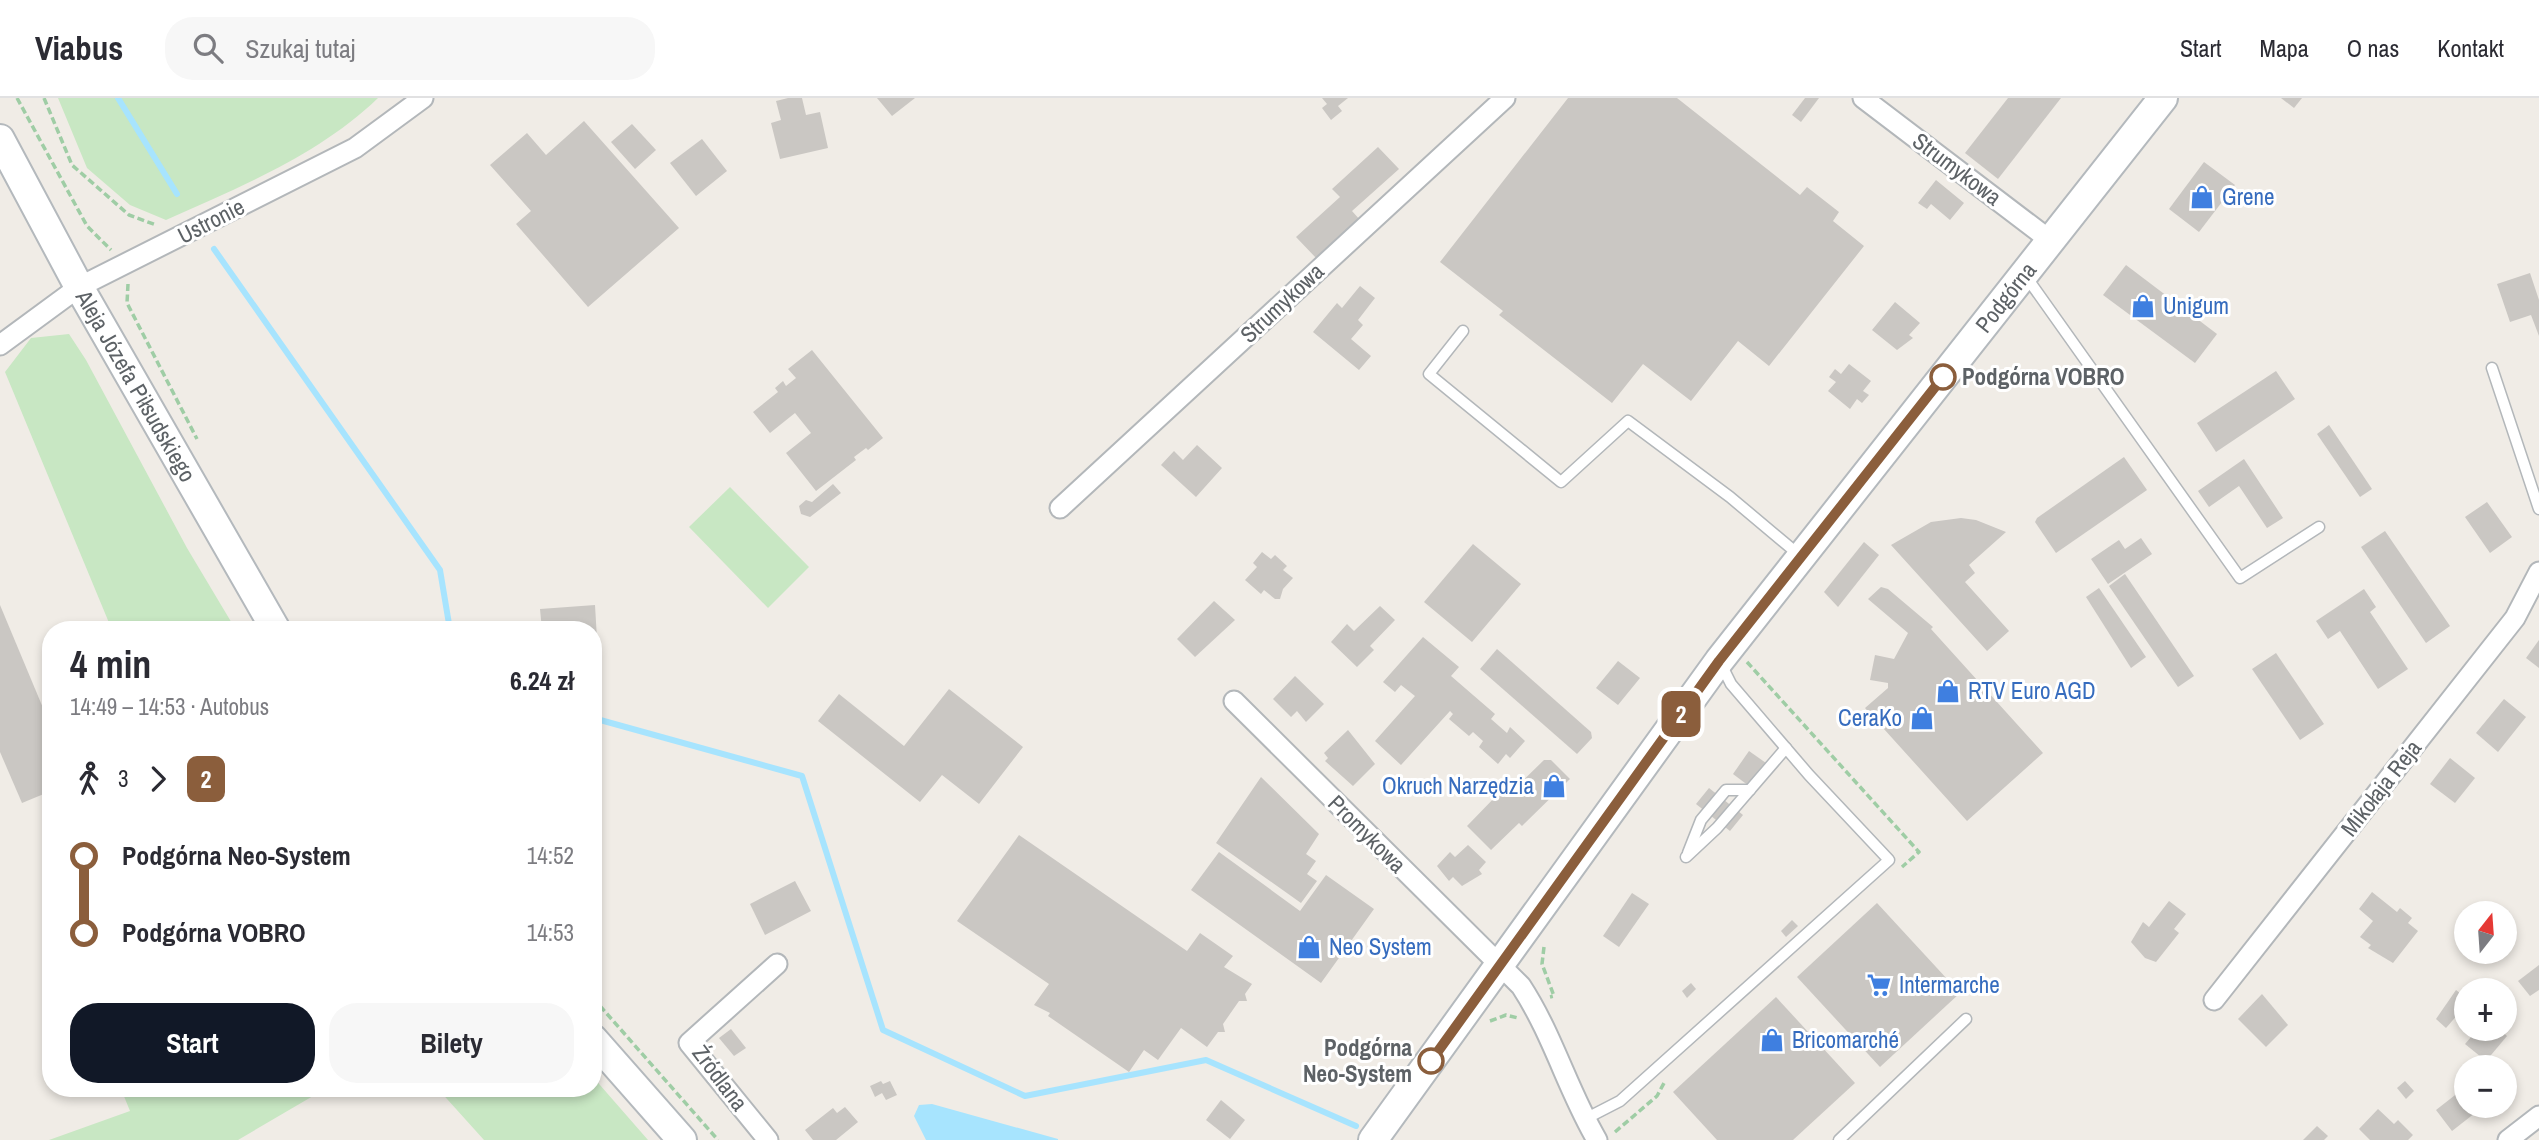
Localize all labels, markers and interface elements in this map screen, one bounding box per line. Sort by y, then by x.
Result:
search box [165,17,655,80]
text: Viabus [35,26,123,70]
icon: search [189,29,227,67]
text: Szukaj tutaj [245,31,356,66]
text: Start [2180,32,2222,64]
text: Mapa [2260,32,2309,64]
text: O nas [2347,32,2399,64]
text: Kontakt [2437,32,2504,64]
street label: Strumykowa [1907,125,2008,213]
place label: Grene [2222,181,2274,212]
shop icon: Grene [2188,183,2216,211]
street label: Ustronie [172,191,250,251]
street label: Podgórna [1968,255,2043,339]
street label: Strumykowa [1233,256,1331,349]
street label: Aleja Józefa Piłsudskiego [69,283,204,487]
place label: Unigum [2163,290,2229,321]
shop icon: Unigum [2129,292,2157,320]
place label: Podgórna VOBRO [1962,361,2124,392]
marker: Podgórna VOBRO [1930,364,1956,390]
text: 4 min [70,639,151,690]
text: 6.24 zł [510,663,574,698]
place label: RTV Euro AGD [1968,675,2096,706]
shop icon: RTV Euro AGD [1934,677,1962,705]
text: 14:49 – 14:53 · Autobus [70,691,269,722]
line badge: 2 [1658,691,1704,737]
text: 2 [1676,698,1686,730]
place label: CeraKo [1838,702,1902,733]
shop icon: CeraKo [1908,704,1936,732]
street label: Mikołaja Reja [2333,733,2428,842]
icon: walk [70,760,108,798]
icon: forward [139,760,177,798]
text: 3 [118,763,129,794]
text: 2 [201,763,211,795]
place label: Okruch Narzędzia [1382,770,1535,801]
shop icon: Okruch Narzędzia [1540,772,1568,800]
street label: Promykowa [1322,788,1414,880]
text: Podgórna Neo-System [122,838,351,873]
text: 14:52 [527,840,574,871]
north arrow [2454,901,2516,964]
map controls [2454,901,2517,1118]
text: Podgórna VOBRO [122,915,306,950]
text: 14:53 [527,917,574,948]
place label: Neo System [1329,931,1432,962]
shop icon: Neo System [1295,933,1323,961]
place label: Intermarche [1899,969,2000,1000]
supermarket icon: Intermarche [1865,971,1893,999]
button: + [2454,978,2517,1041]
button: Start [70,1003,315,1083]
button: Bilety [329,1003,574,1083]
place label: Bricomarché [1792,1024,1899,1055]
shop icon: Bricomarché [1758,1026,1786,1054]
place label: Podgórna Neo-System [1303,1032,1413,1089]
street label: Źródlana [686,1039,755,1117]
marker: Podgórna Neo-System [1418,1048,1444,1074]
button: − [2454,1055,2517,1118]

